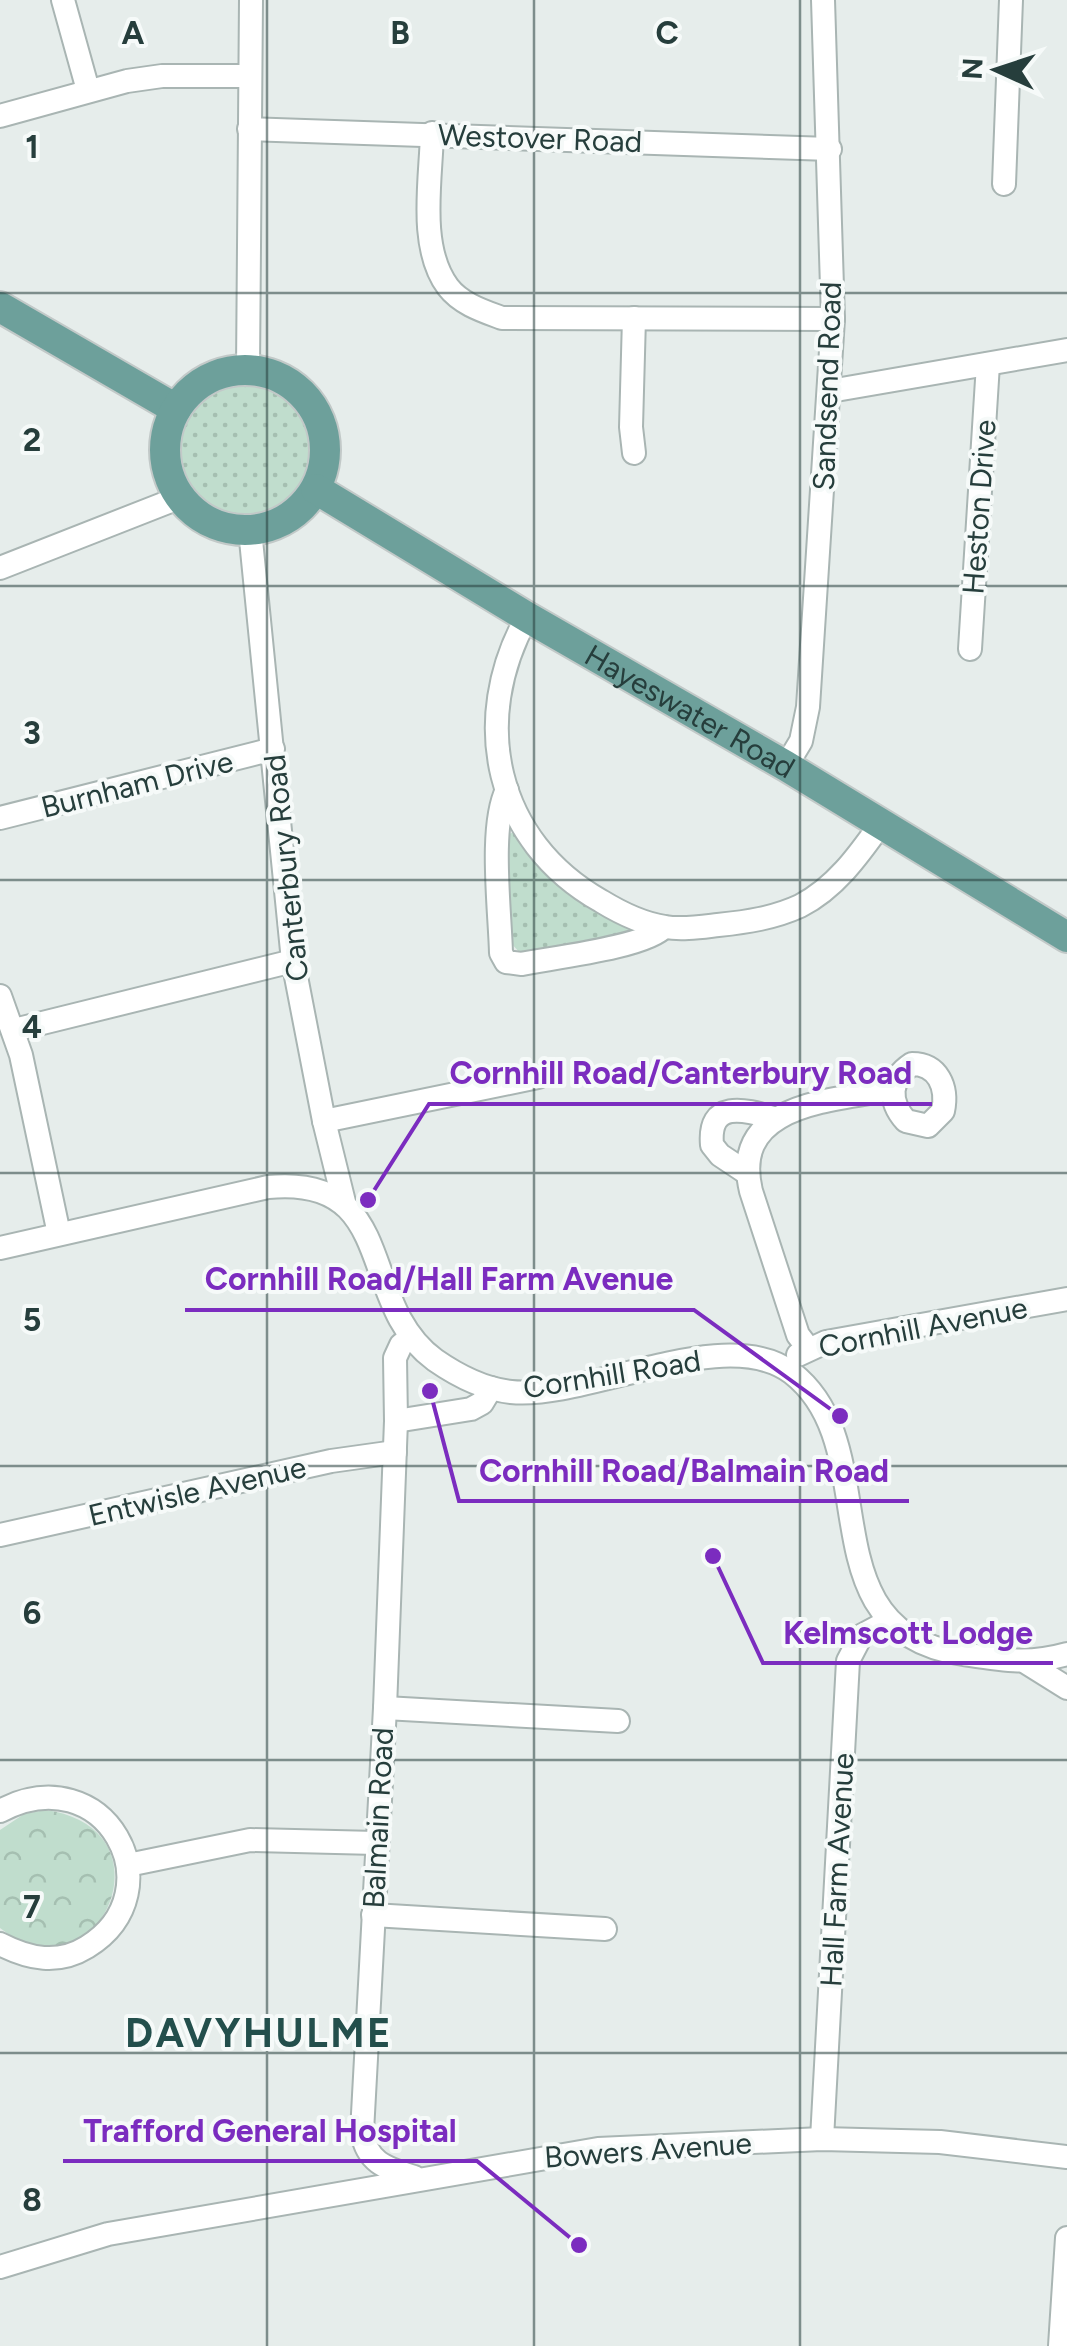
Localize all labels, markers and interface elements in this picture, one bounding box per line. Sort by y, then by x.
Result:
text: A [122,14,145,52]
text: B [390,14,410,52]
text: C [655,14,679,52]
north arrow [947,20,1047,120]
text: N [954,57,990,80]
street label: Westover Road [437,116,643,160]
text: 1 [25,128,39,166]
street label: Sandsend Road [805,281,849,491]
street label: Heston Drive [954,418,1004,596]
text: 2 [23,421,41,459]
street label: Hayeswater Road [579,636,802,786]
text: 3 [23,714,41,752]
street label: Burnham Drive [37,742,237,826]
street label: Canterbury Road [256,753,316,983]
text: 4 [22,1008,42,1046]
callout: Cornhill Road/Canterbury Road [429,1042,932,1104]
text: Cornhill Road/Canterbury Road [450,1054,912,1092]
callout: Cornhill Road/Hall Farm Avenue [185,1248,694,1310]
text: Cornhill Road/Hall Farm Avenue [205,1260,673,1298]
street label: Cornhill Avenue [816,1289,1030,1365]
text: 5 [23,1301,41,1339]
street label: Cornhill Road [521,1342,703,1406]
callout: Cornhill Road/Balmain Road [459,1439,909,1501]
street label: Entwisle Avenue [85,1448,309,1534]
text: Cornhill Road/Balmain Road [479,1452,889,1490]
text: 6 [23,1594,41,1632]
callout: Kelmscott Lodge [763,1601,1053,1663]
text: Kelmscott Lodge [783,1614,1033,1652]
street label: Balmain Road [355,1727,401,1909]
street label: Hall Farm Avenue [812,1752,862,1988]
text: 7 [23,1888,41,1926]
district label: DAVYHULME [125,2009,393,2057]
callout: Trafford General Hospital [63,2099,477,2161]
text: Trafford General Hospital [83,2112,457,2150]
street label: Bowers Avenue [543,2124,753,2176]
text: 8 [22,2181,42,2219]

